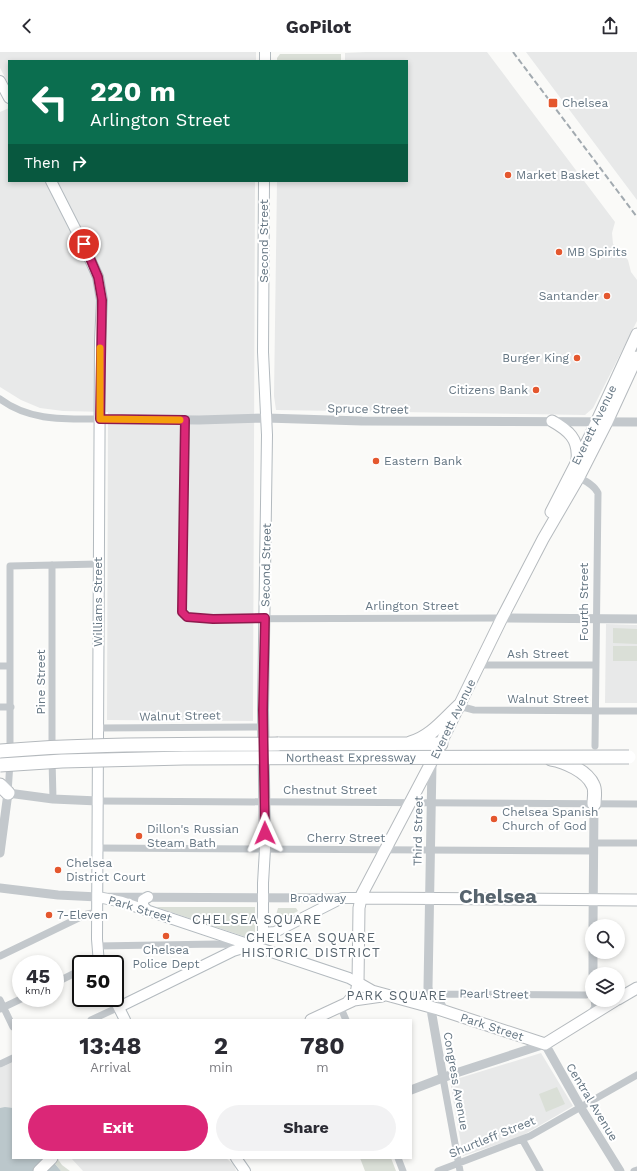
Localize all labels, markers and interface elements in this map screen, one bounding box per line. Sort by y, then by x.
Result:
icon: back [16,15,38,37]
icon: share [599,15,621,37]
text: GoPilot [286,16,351,37]
text: 220 m [90,75,176,108]
icon: left [24,76,76,128]
place label: Chelsea [562,96,609,110]
marker: Chelsea [547,97,559,109]
text: Arlington Street [90,109,230,130]
icon: right [68,152,90,174]
text: Then [24,154,60,172]
place label: Market Basket [516,168,600,182]
marker: Market Basket [503,170,513,180]
street label: Second Street [257,199,271,283]
pin [67,227,101,261]
icon: arrive [73,233,95,255]
place label: MB Spirits [567,245,627,259]
marker: MB Spirits [554,247,564,257]
place label: Santander [539,289,599,303]
marker: Santander [602,291,612,301]
place label: Burger King [502,351,570,365]
marker: Burger King [572,353,582,363]
place label: Citizens Bank [448,383,528,397]
street label: Everett Avenue [569,383,619,467]
marker: Citizens Bank [531,385,541,395]
street label: Spruce Street [327,401,409,417]
place label: Eastern Bank [384,454,462,468]
marker: Eastern Bank [371,456,381,466]
street label: Second Street [258,523,274,607]
street label: Williams Street [91,557,105,647]
street label: Fourth Street [577,563,591,641]
street label: Arlington Street [365,599,459,613]
street label: Ash Street [507,647,569,661]
street label: Pine Street [34,649,48,715]
street label: Everett Avenue [428,677,478,761]
street label: Walnut Street [507,692,589,706]
street label: Walnut Street [139,708,221,724]
street label: Northeast Expressway [286,750,417,765]
street label: Chestnut Street [283,783,377,797]
street label: Third Street [410,796,426,866]
place label: Chelsea Spanish Church of God [502,805,598,833]
position arrow [244,812,286,854]
marker: Chelsea Spanish Church of God [489,814,499,824]
place label: Dillon's Russian Steam Bath [147,822,239,850]
marker: Dillon's Russian Steam Bath [134,831,144,841]
street label: Cherry Street [307,831,385,845]
place label: Chelsea District Court [66,856,145,884]
marker: Chelsea District Court [53,865,63,875]
district label: Chelsea [459,884,537,908]
street label: Broadway [290,891,347,905]
street label: Park Street [107,893,173,925]
place label: 7-Eleven [57,908,108,922]
marker: 7-Eleven [44,910,54,920]
district label: CHELSEA SQUARE [192,912,322,927]
map controls [585,919,625,1007]
button: search [585,919,625,959]
district label: CHELSEA SQUARE HISTORIC DISTRICT [241,930,381,960]
marker: Chelsea Police Dept [161,931,171,941]
place label: Chelsea Police Dept [132,943,200,971]
speed limit sign: 50 [72,955,124,1007]
text: 45 [26,964,50,988]
button: layers [585,967,625,1007]
text: km/h [25,985,51,996]
street label: Pearl Street [459,986,529,1002]
district label: PARK SQUARE [347,988,447,1003]
street label: Park Street [459,1010,525,1044]
street label: Congress Avenue [440,1031,472,1131]
text: 13:48 [79,1032,142,1060]
text: 2 [214,1032,228,1060]
text: 780 [300,1032,345,1060]
text: Arrival [90,1060,131,1075]
text: min [209,1060,233,1075]
text: m [316,1060,329,1075]
street label: Central Avenue [563,1061,621,1144]
button: Exit [28,1105,208,1151]
button: Share [216,1105,396,1151]
street label: Shurtleff Street [447,1113,537,1161]

